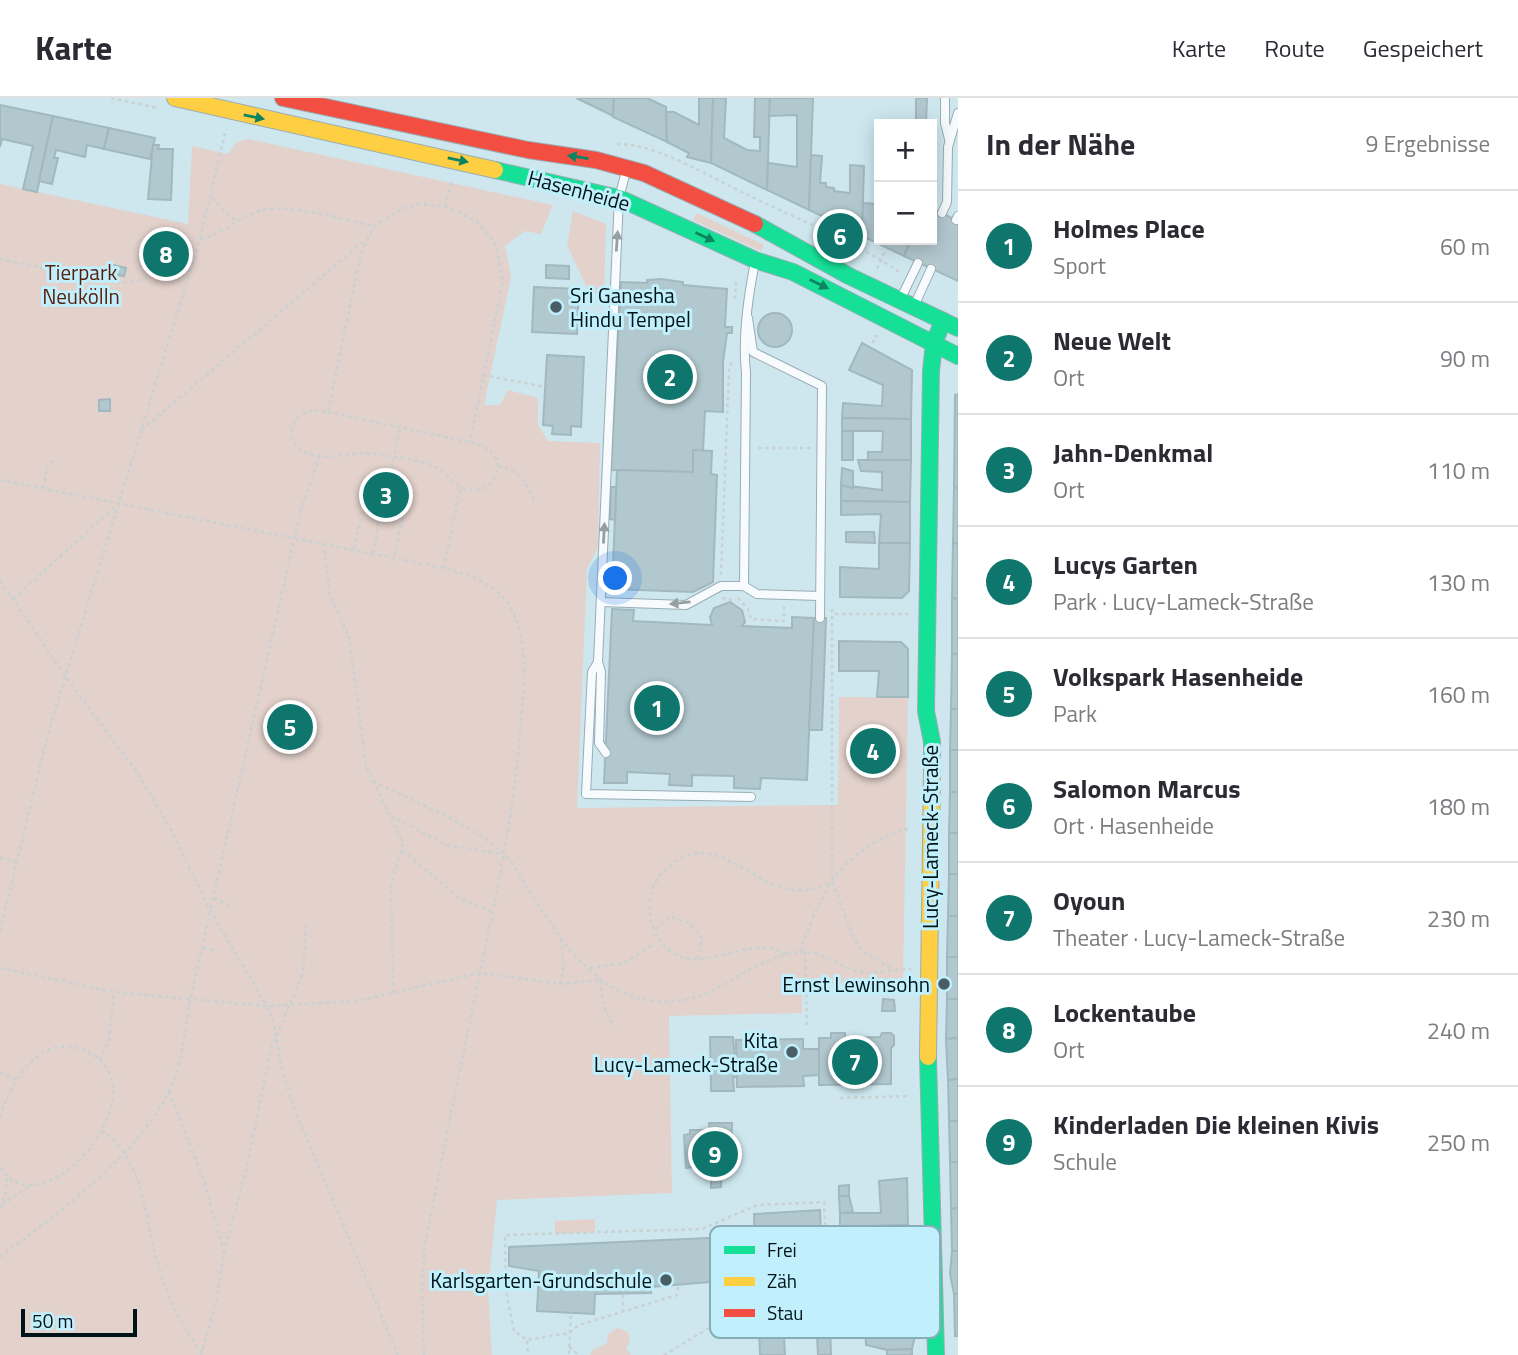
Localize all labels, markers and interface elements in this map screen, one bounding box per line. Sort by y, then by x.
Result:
text: Karte [35,23,112,73]
text: Karte [1172,30,1226,66]
text: Route [1264,30,1325,66]
text: Gespeichert [1363,30,1483,66]
one-way arrow [243,111,265,122]
map controls [874,119,937,245]
button: + [874,119,937,182]
text: In der Nähe [986,121,1135,167]
text: 9 Ergebnisse [1366,126,1490,161]
one-way arrow [567,151,589,162]
one-way arrow [447,155,469,166]
street label: Hasenheide [524,161,634,219]
button: − [874,182,937,245]
text: Holmes Place [1053,209,1205,248]
pin: 6 [817,210,863,262]
pin: 8 [143,228,189,280]
one-way arrow [612,229,623,251]
text: 1 [1003,229,1015,264]
text: 60 m [1440,229,1490,264]
one-way arrow [695,231,715,243]
text: Sport [1053,248,1106,283]
park label: Tierpark Neukölln [42,256,120,312]
one-way arrow [809,278,829,290]
place label: Sri Ganesha Hindu Tempel [570,279,691,335]
marker: Sri Ganesha Hindu Tempel [548,299,564,315]
text: Neue Welt [1053,321,1171,360]
text: 2 [1003,341,1015,376]
text: 90 m [1440,341,1490,376]
pin: 2 [647,351,693,403]
text: Ort [1053,360,1084,395]
text: Jahn-Denkmal [1053,433,1213,472]
text: 3 [1003,453,1015,488]
text: 110 m [1427,453,1490,488]
pin: 3 [363,469,409,521]
text: Ort [1053,472,1084,507]
one-way arrow [598,522,609,544]
text: Lucys Garten [1053,545,1198,584]
your location [598,561,632,595]
text: 4 [1003,565,1015,600]
text: 130 m [1427,565,1490,600]
text: Park · Lucy-Lameck-Straße [1053,584,1314,619]
one-way arrow [669,597,691,608]
text: Volkspark Hasenheide [1053,657,1303,696]
text: 5 [1003,677,1015,712]
text: 160 m [1427,677,1490,712]
pin: 1 [634,682,680,734]
text: Park [1053,696,1097,731]
pin: 5 [267,701,313,753]
pin: 4 [850,725,896,777]
street label: Lucy-Lameck-Straße [914,745,946,929]
text: Salomon Marcus [1053,769,1241,808]
text: 6 [1003,789,1015,824]
text: 180 m [1427,789,1490,824]
text: Ort · Hasenheide [1053,808,1214,843]
text: Oyoun [1053,881,1125,920]
text: 7 [1003,901,1015,936]
text: 230 m [1427,901,1490,936]
text: Theater · Lucy-Lameck-Straße [1053,920,1345,955]
place label: Ernst Lewinsohn [782,968,930,1000]
marker: Ernst Lewinsohn [936,976,952,992]
text: Lockentaube [1053,993,1196,1032]
text: 8 [1003,1013,1015,1048]
text: 240 m [1427,1013,1490,1048]
place label: Kita Lucy-Lameck-Straße [594,1024,778,1080]
text: Ort [1053,1032,1084,1067]
pin: 7 [832,1036,878,1088]
marker: Kita Lucy-Lameck-Straße [784,1044,800,1060]
text: Kinderladen Die kleinen Kivis [1053,1105,1379,1144]
text: 9 [1003,1125,1015,1160]
text: 250 m [1427,1125,1490,1160]
pin: 9 [692,1128,738,1180]
text: Schule [1053,1144,1117,1179]
legend [710,1226,940,1338]
text: Frei [767,1235,797,1264]
place label: Karlsgarten-Grundschule [430,1264,652,1296]
text: Zäh [767,1266,797,1295]
marker: Karlsgarten-Grundschule [658,1272,674,1288]
text: Stau [767,1298,803,1327]
scale bar [21,1306,136,1338]
text: 50 m [32,1306,73,1335]

